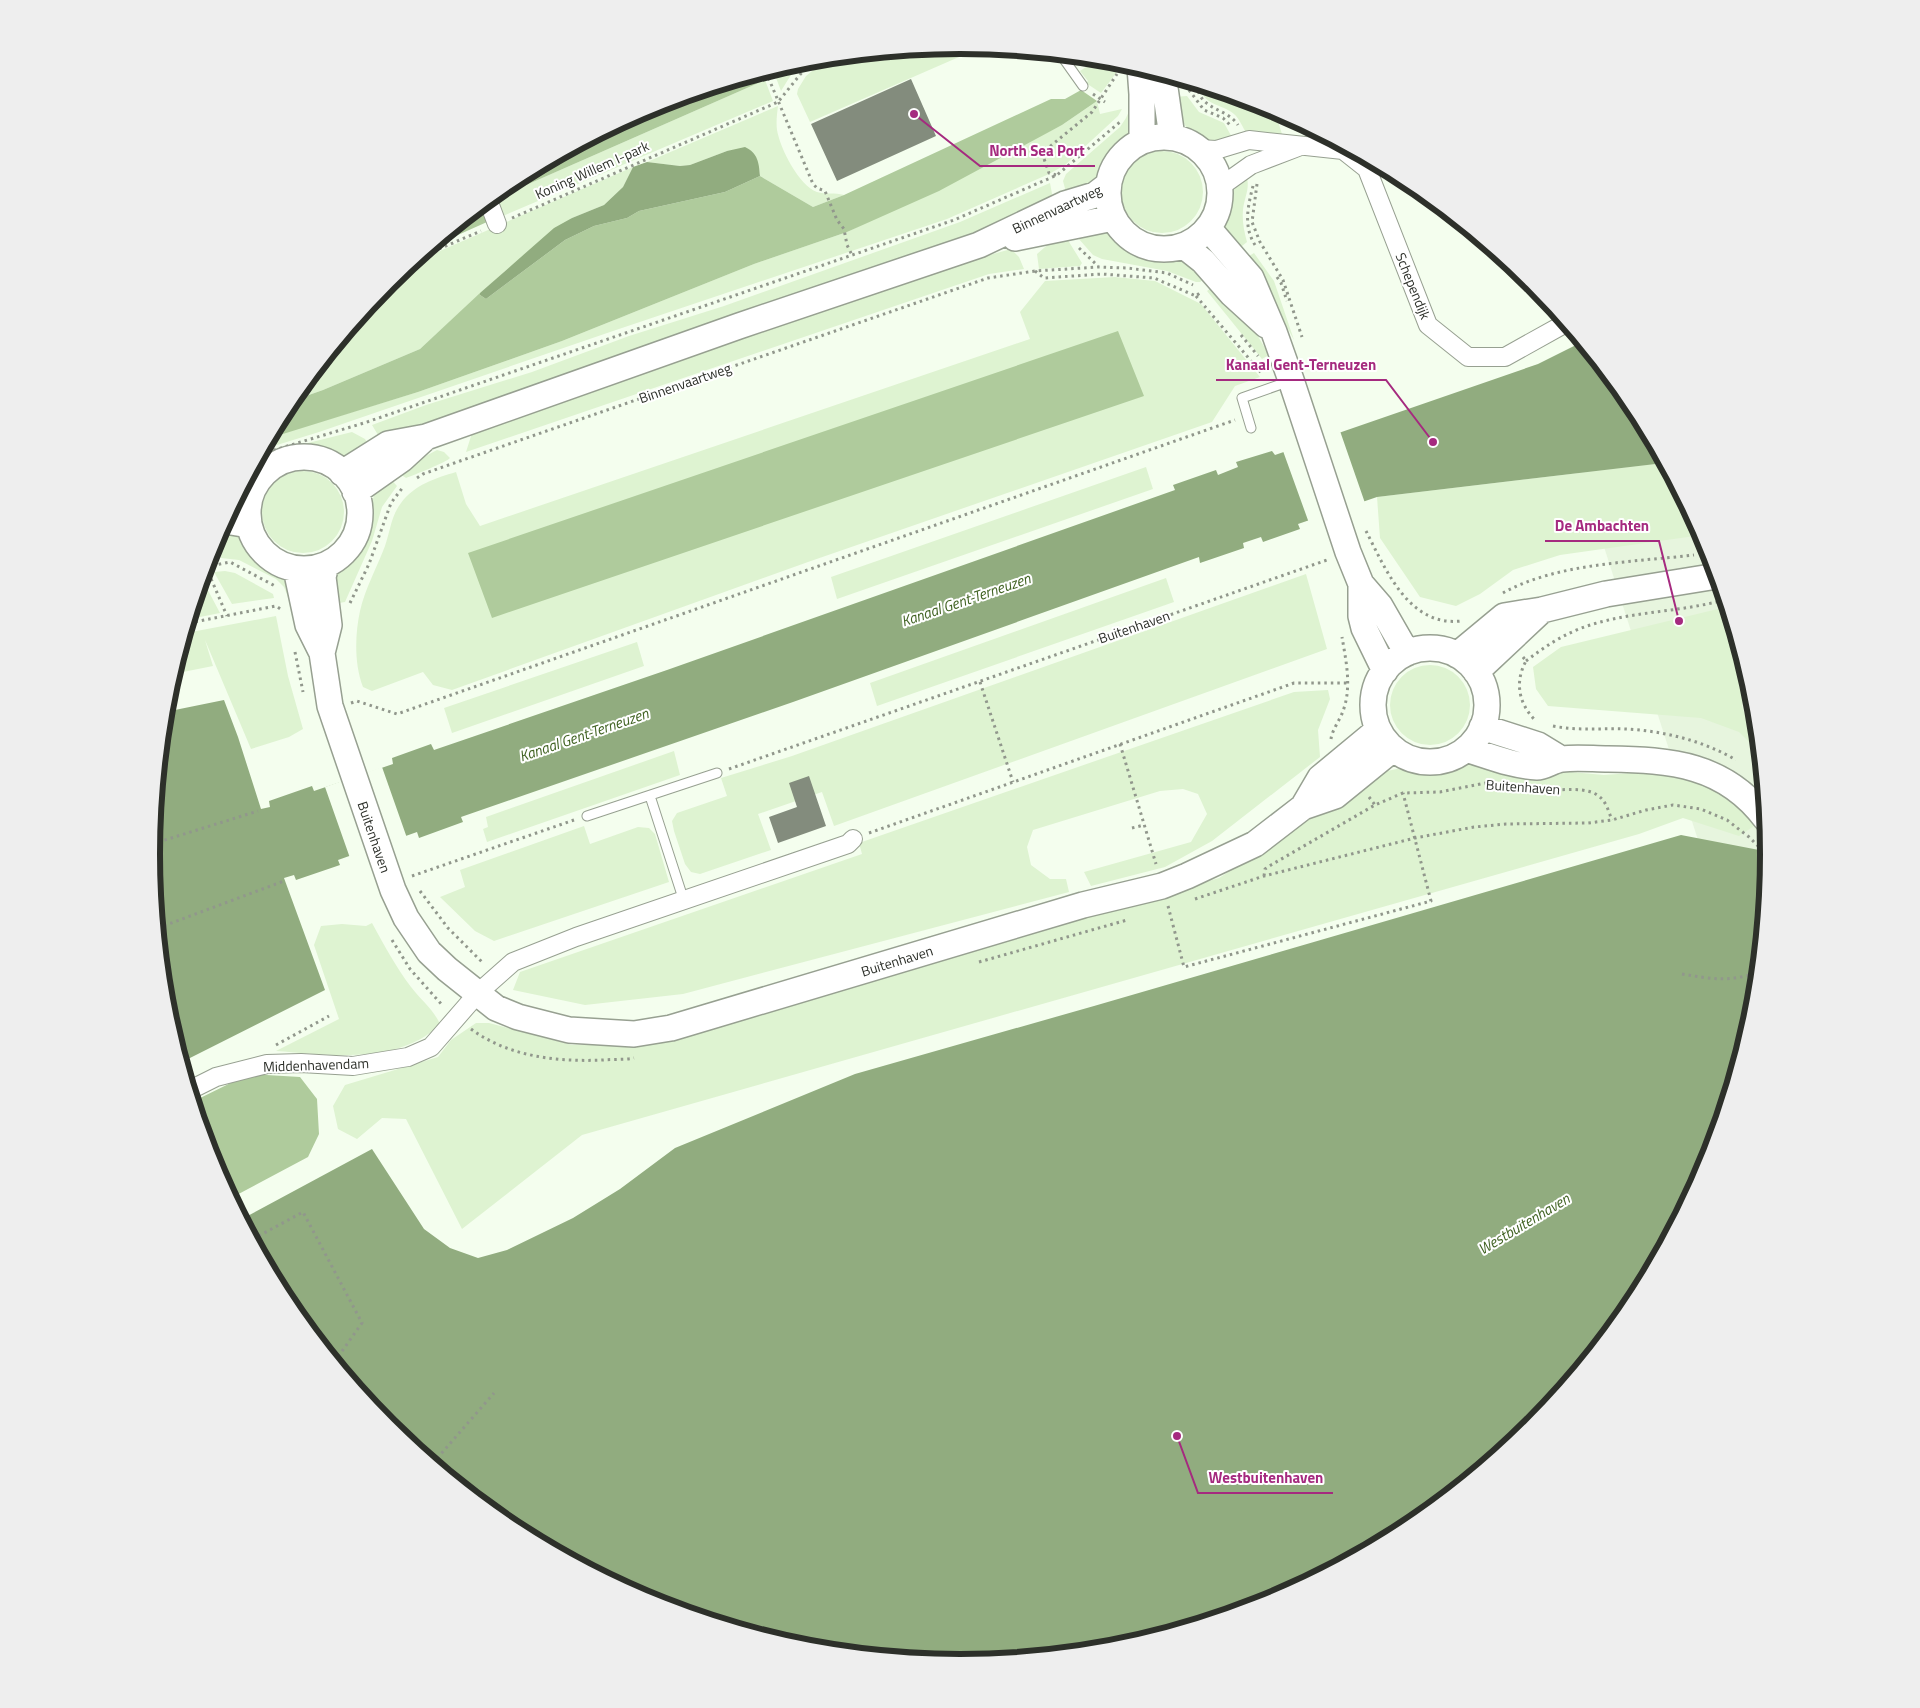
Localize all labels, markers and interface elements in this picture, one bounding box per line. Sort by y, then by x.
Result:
street label: Koning Willem I-park [531,135,652,204]
callout: North Sea Port [980,136,1095,166]
text: North Sea Port [989,139,1085,162]
street label: Binnenvaartweg [1009,179,1105,238]
street label: Schependijk [1391,249,1437,323]
callout: Kanaal Gent-Terneuzen [1216,350,1386,380]
text: Kanaal Gent-Terneuzen [1226,353,1376,376]
street label: Binnenvaartweg [636,357,734,408]
callout: De Ambachten [1545,511,1659,541]
text: De Ambachten [1555,514,1649,537]
water label: Kanaal Gent-Terneuzen [898,566,1034,632]
street label: Buitenhaven [1095,605,1172,649]
water label: Kanaal Gent-Terneuzen [516,701,652,767]
street label: Buitenhaven [1485,773,1561,800]
street label: Buitenhaven [352,798,396,875]
street label: Buitenhaven [858,940,935,981]
street label: Middenhavendam [263,1052,369,1077]
water label: Westbuitenhaven [1473,1187,1574,1260]
callout: Westbuitenhaven [1198,1463,1333,1493]
text: Westbuitenhaven [1209,1466,1323,1489]

